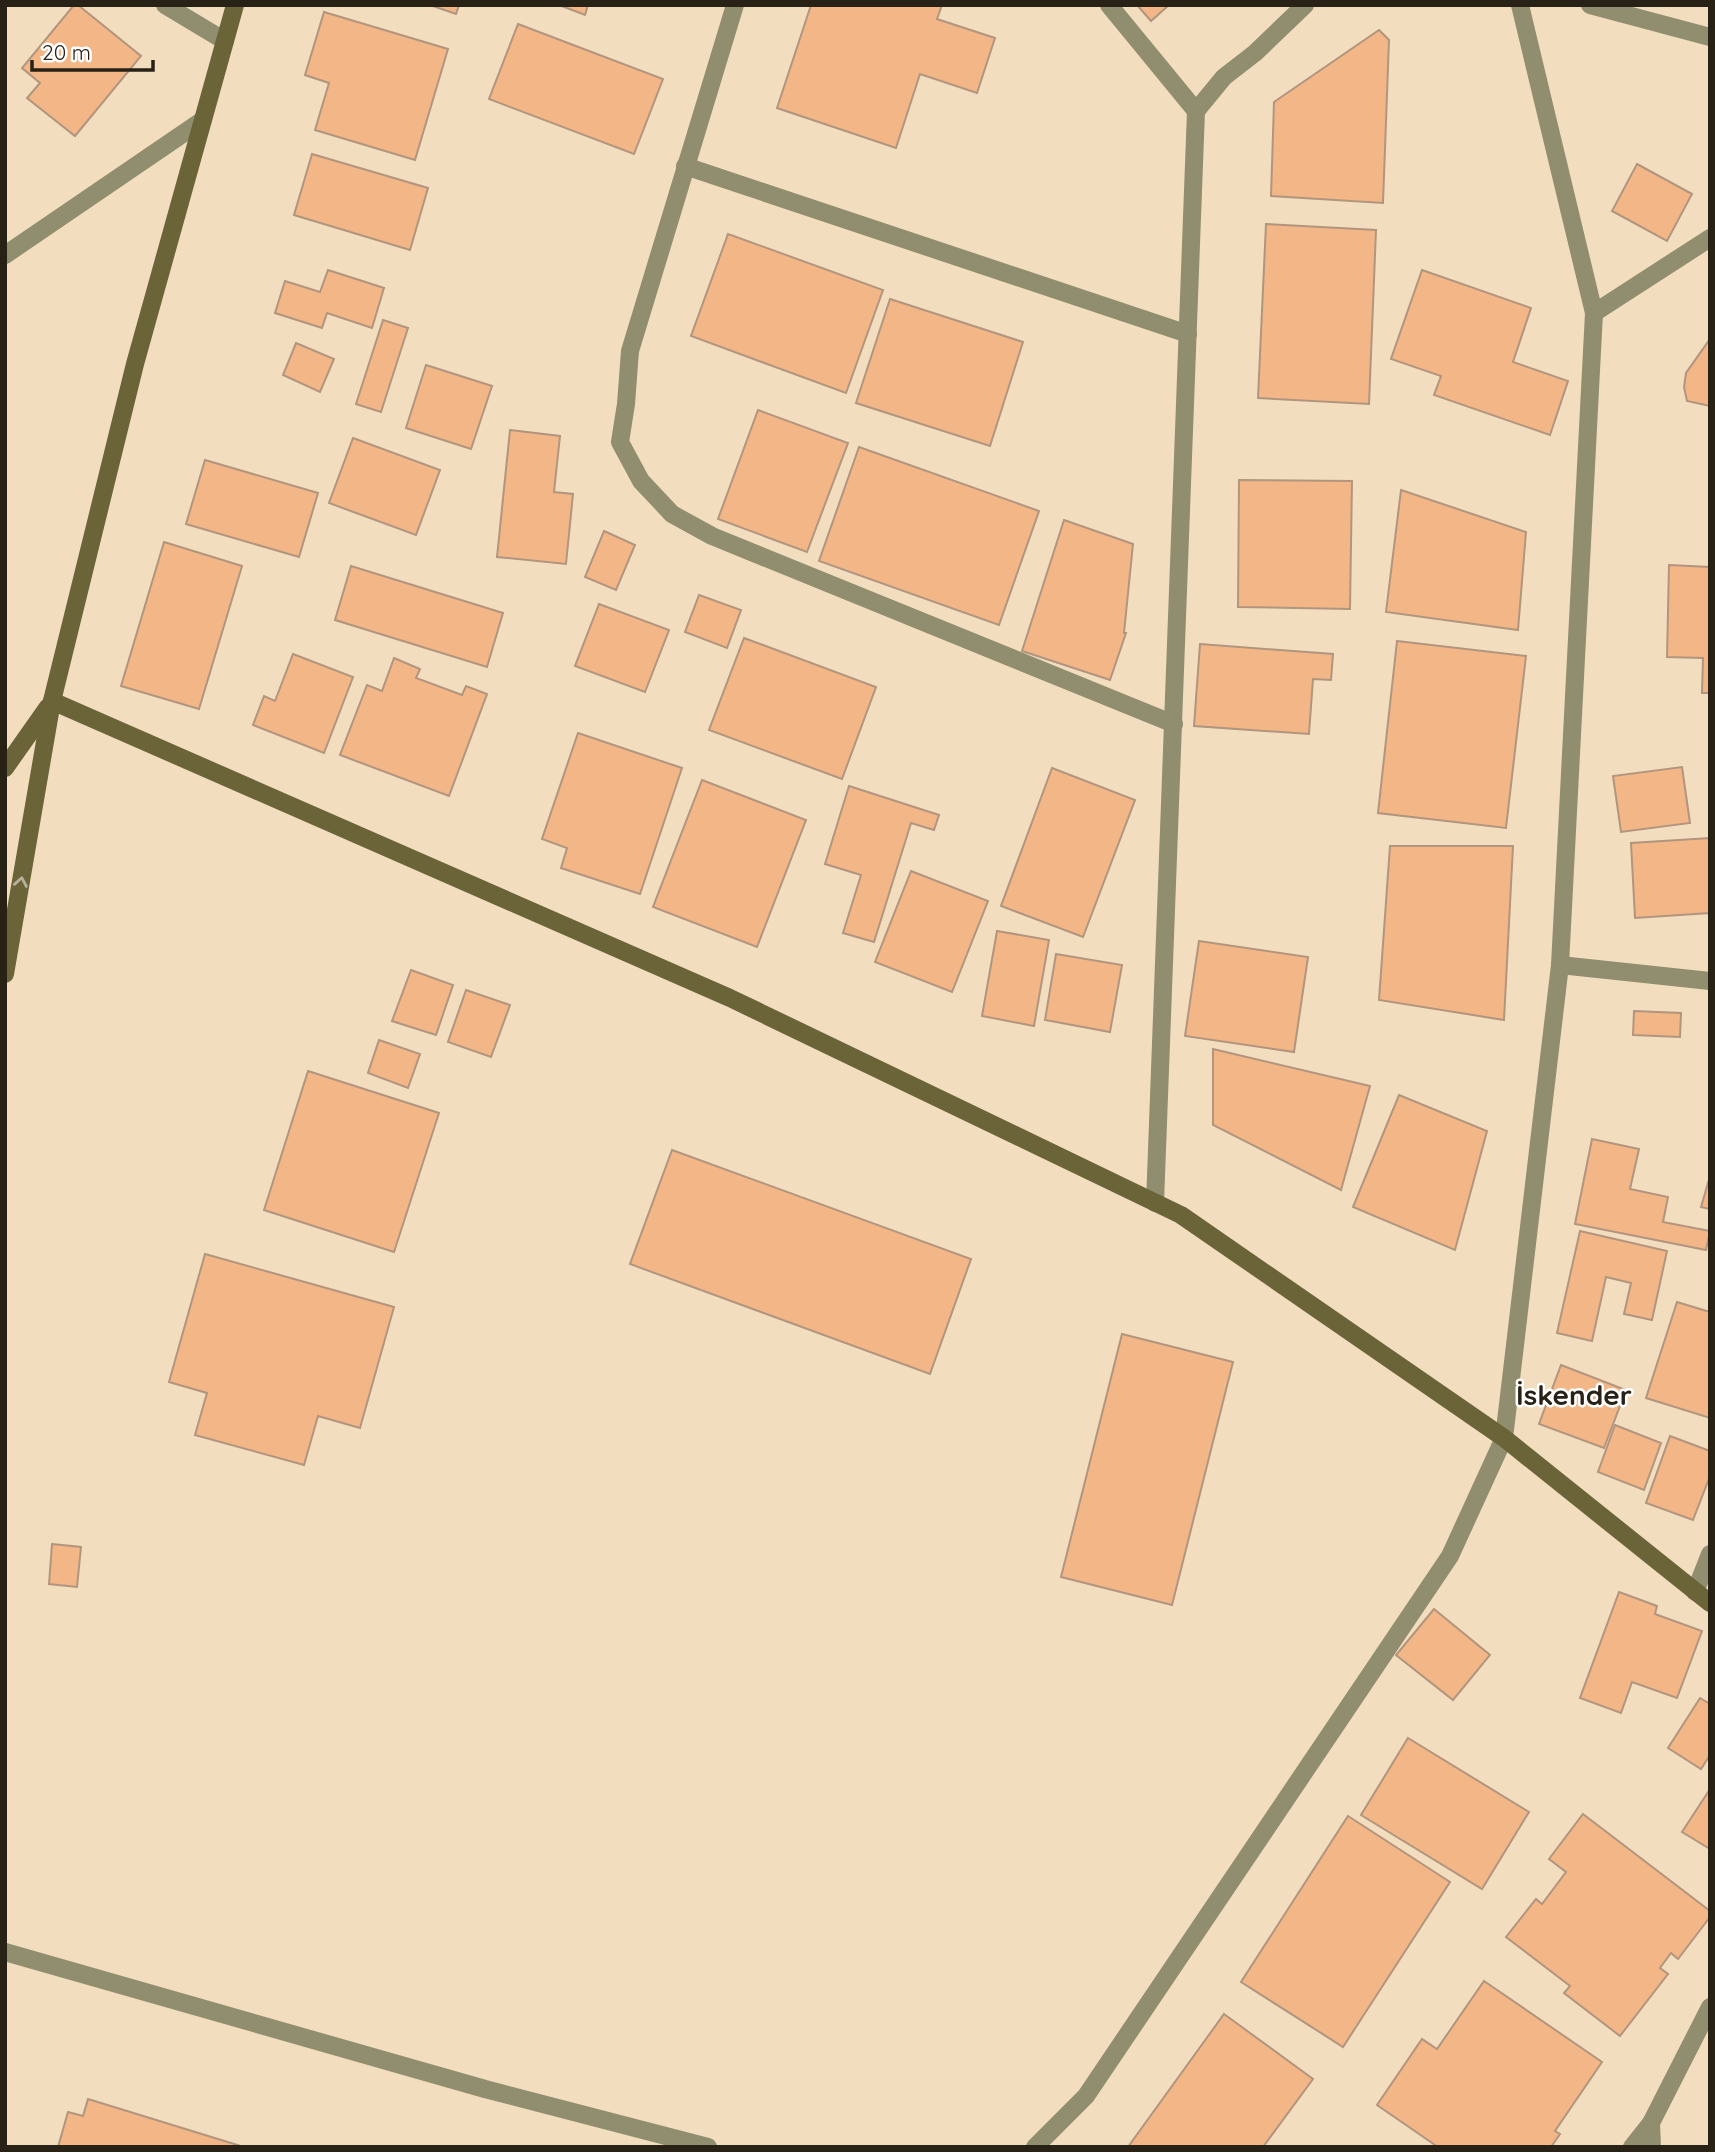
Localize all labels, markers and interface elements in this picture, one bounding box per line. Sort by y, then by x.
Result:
scale bar [32,28,152,72]
text: 20 m [42,39,91,65]
one-way arrow [13,876,28,888]
district label: İskender [1516,1377,1632,1412]

